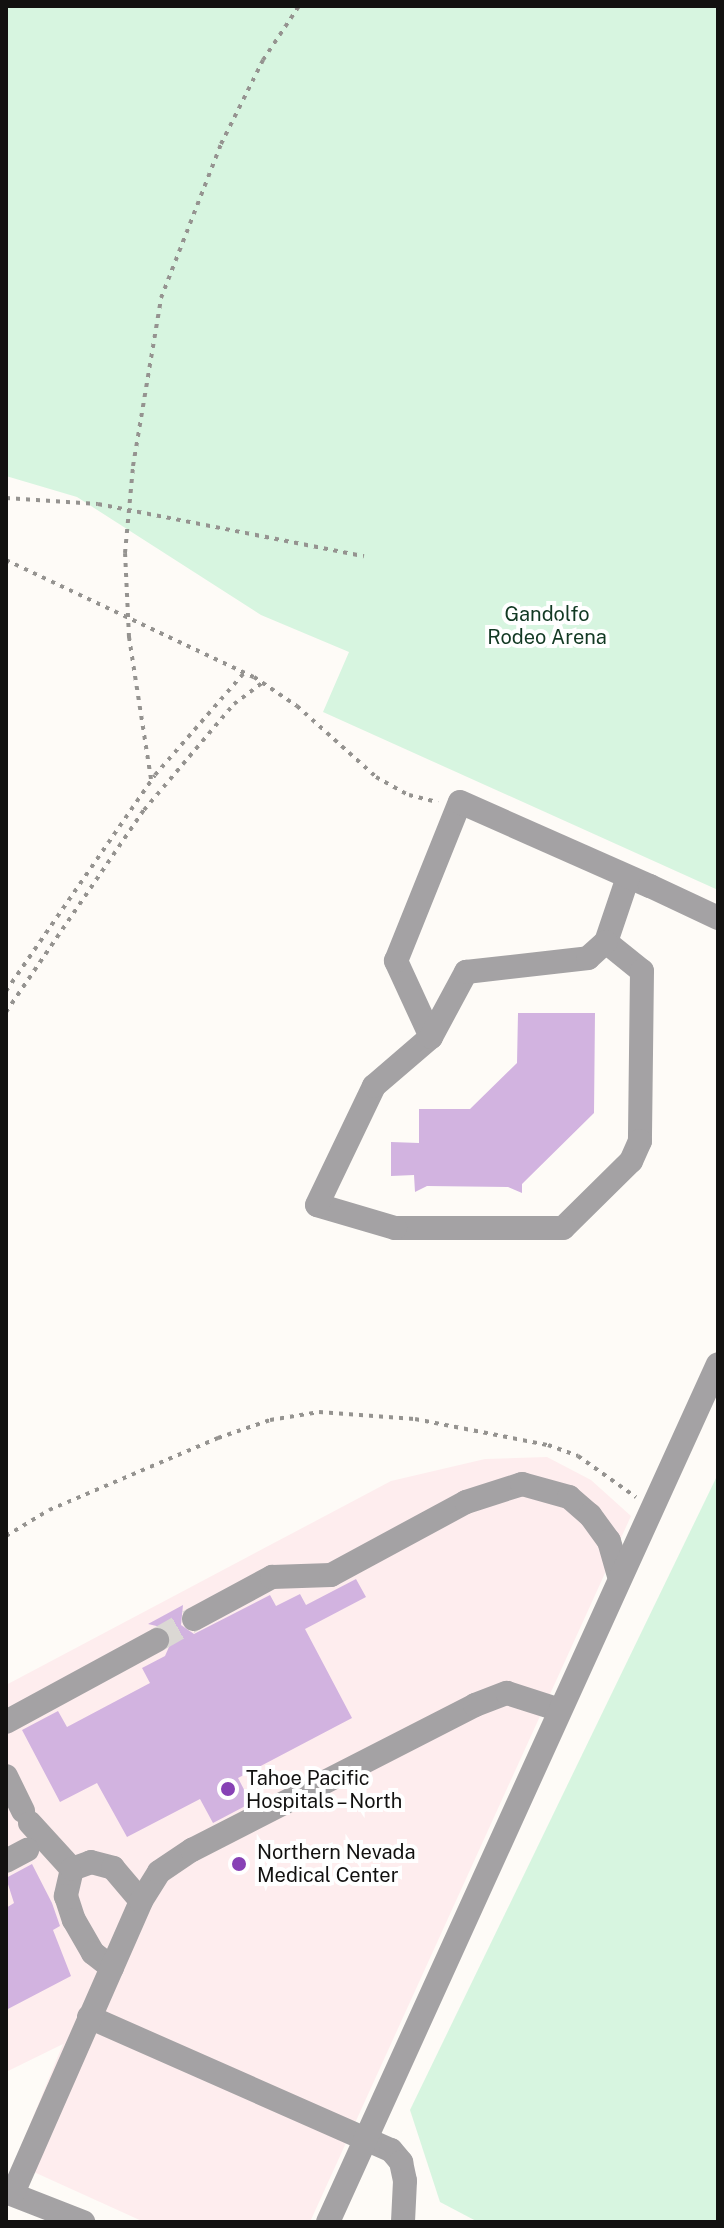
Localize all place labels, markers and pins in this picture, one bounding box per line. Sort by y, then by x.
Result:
place label: Tahoe Pacific Hospitals – North [246,1766,408,1813]
marker: Tahoe Pacific Hospitals – North [217,1778,239,1800]
place label: Northern Nevada Medical Center [257,1840,416,1887]
marker: Northern Nevada Medical Center [228,1853,250,1875]

